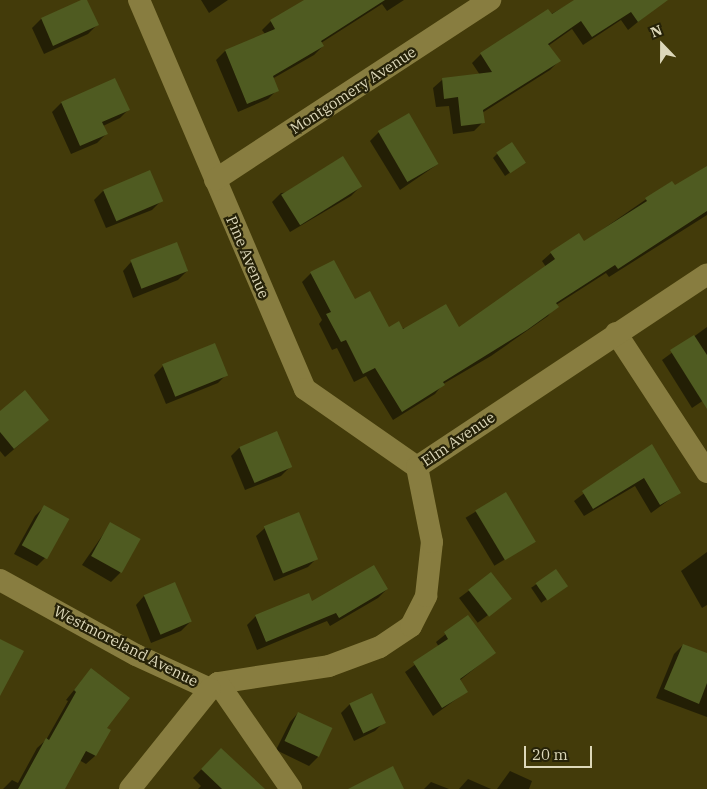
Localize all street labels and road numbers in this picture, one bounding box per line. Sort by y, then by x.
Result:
street label: Montgomery Avenue [287,43,419,137]
street label: Pine Avenue [223,213,273,301]
street label: Elm Avenue [418,408,498,470]
street label: Westmoreland Avenue [51,602,201,690]

